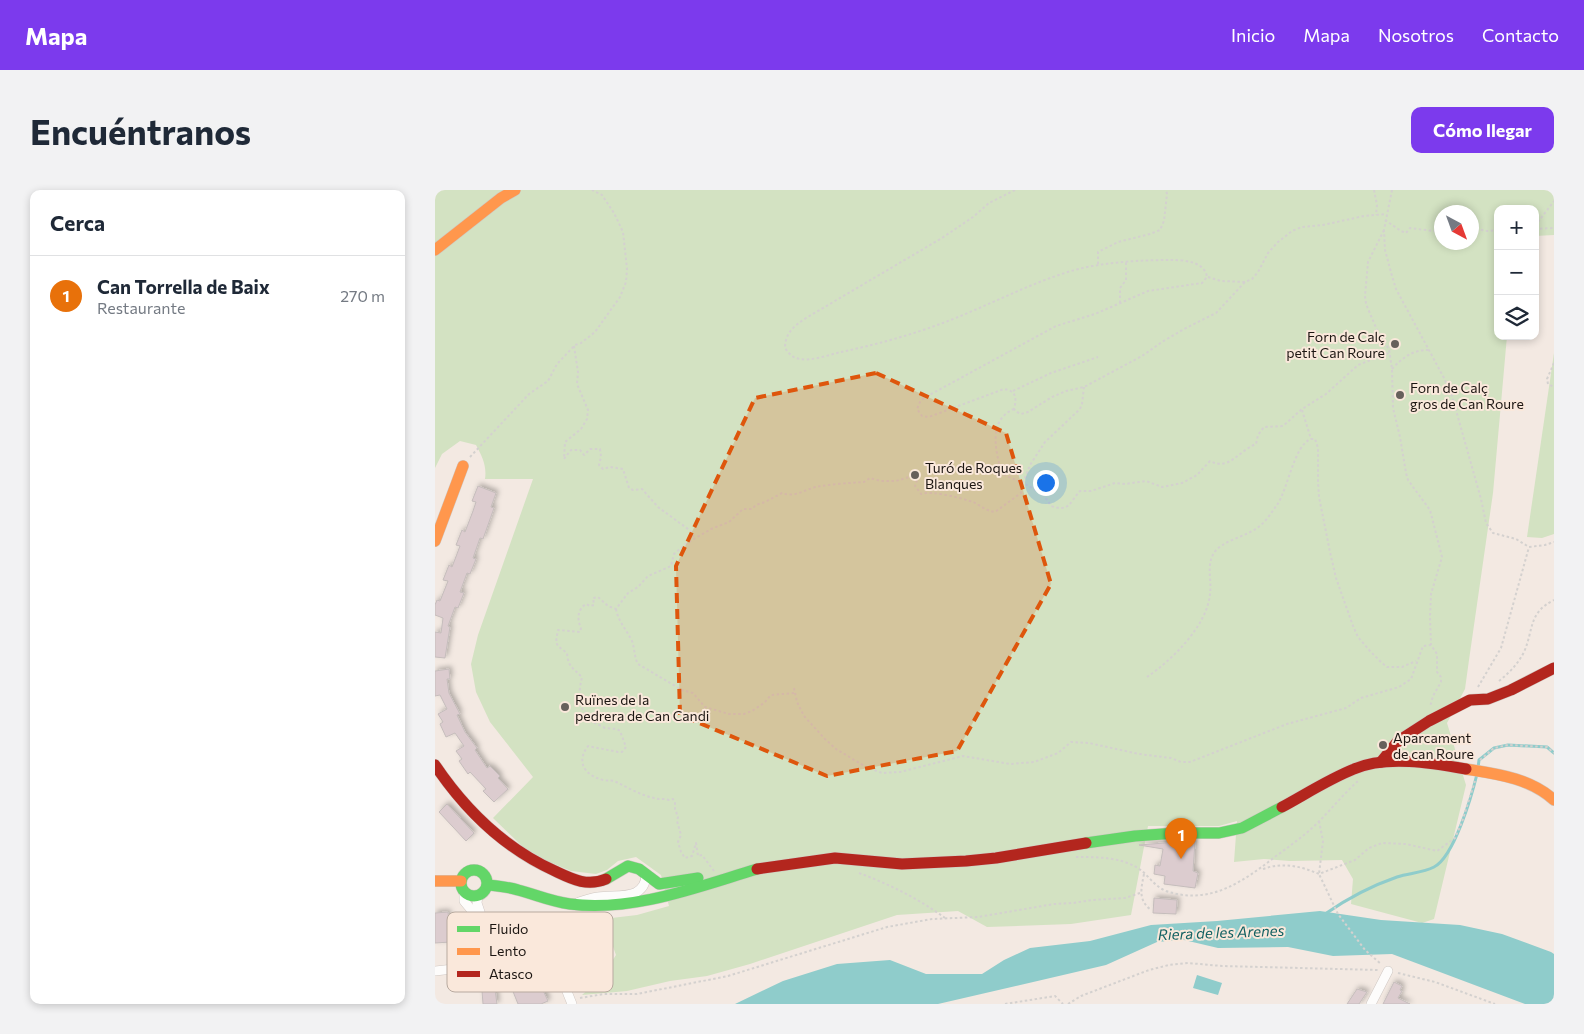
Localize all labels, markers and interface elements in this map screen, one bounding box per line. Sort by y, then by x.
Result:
text: Mapa [25,21,87,50]
text: Inicio [1231,24,1275,46]
text: Mapa [1303,24,1350,46]
text: Nosotros [1378,24,1454,46]
text: Contacto [1482,24,1559,46]
button: Cómo llegar [1411,107,1554,153]
text: Encuéntranos [30,109,251,152]
north arrow [1434,205,1479,250]
map controls [1494,205,1539,340]
button: + [1494,205,1539,250]
text: Cerca [50,210,105,235]
button: − [1494,250,1539,295]
text: Can Torrella de Baix [97,275,270,298]
text: 1 [62,286,70,305]
text: 270 m [340,286,385,305]
button: layers [1494,295,1539,340]
text: Restaurante [97,298,185,317]
place label: Forn de Calç petit Can Roure [1286,328,1385,361]
marker: Forn de Calç petit Can Roure [1389,338,1401,350]
place label: Forn de Calç gros de Can Roure [1410,379,1524,412]
marker: Forn de Calç gros de Can Roure [1394,389,1406,401]
place label: Turó de Roques Blanques [925,459,1022,492]
marker: Turó de Roques Blanques [909,469,921,481]
your location [1033,470,1059,496]
place label: Ruïnes de la pedrera de Can Candi [575,691,709,724]
marker: Ruïnes de la pedrera de Can Candi [559,701,571,713]
place label: Aparcament de can Roure [1393,729,1474,762]
marker: Aparcament de can Roure [1377,739,1389,751]
pin: 1 [1165,818,1197,859]
legend [447,912,613,992]
text: Fluido [489,920,528,937]
water label: Riera de les Arenes [1157,921,1285,943]
text: Lento [489,942,526,959]
text: Atasco [489,965,533,982]

